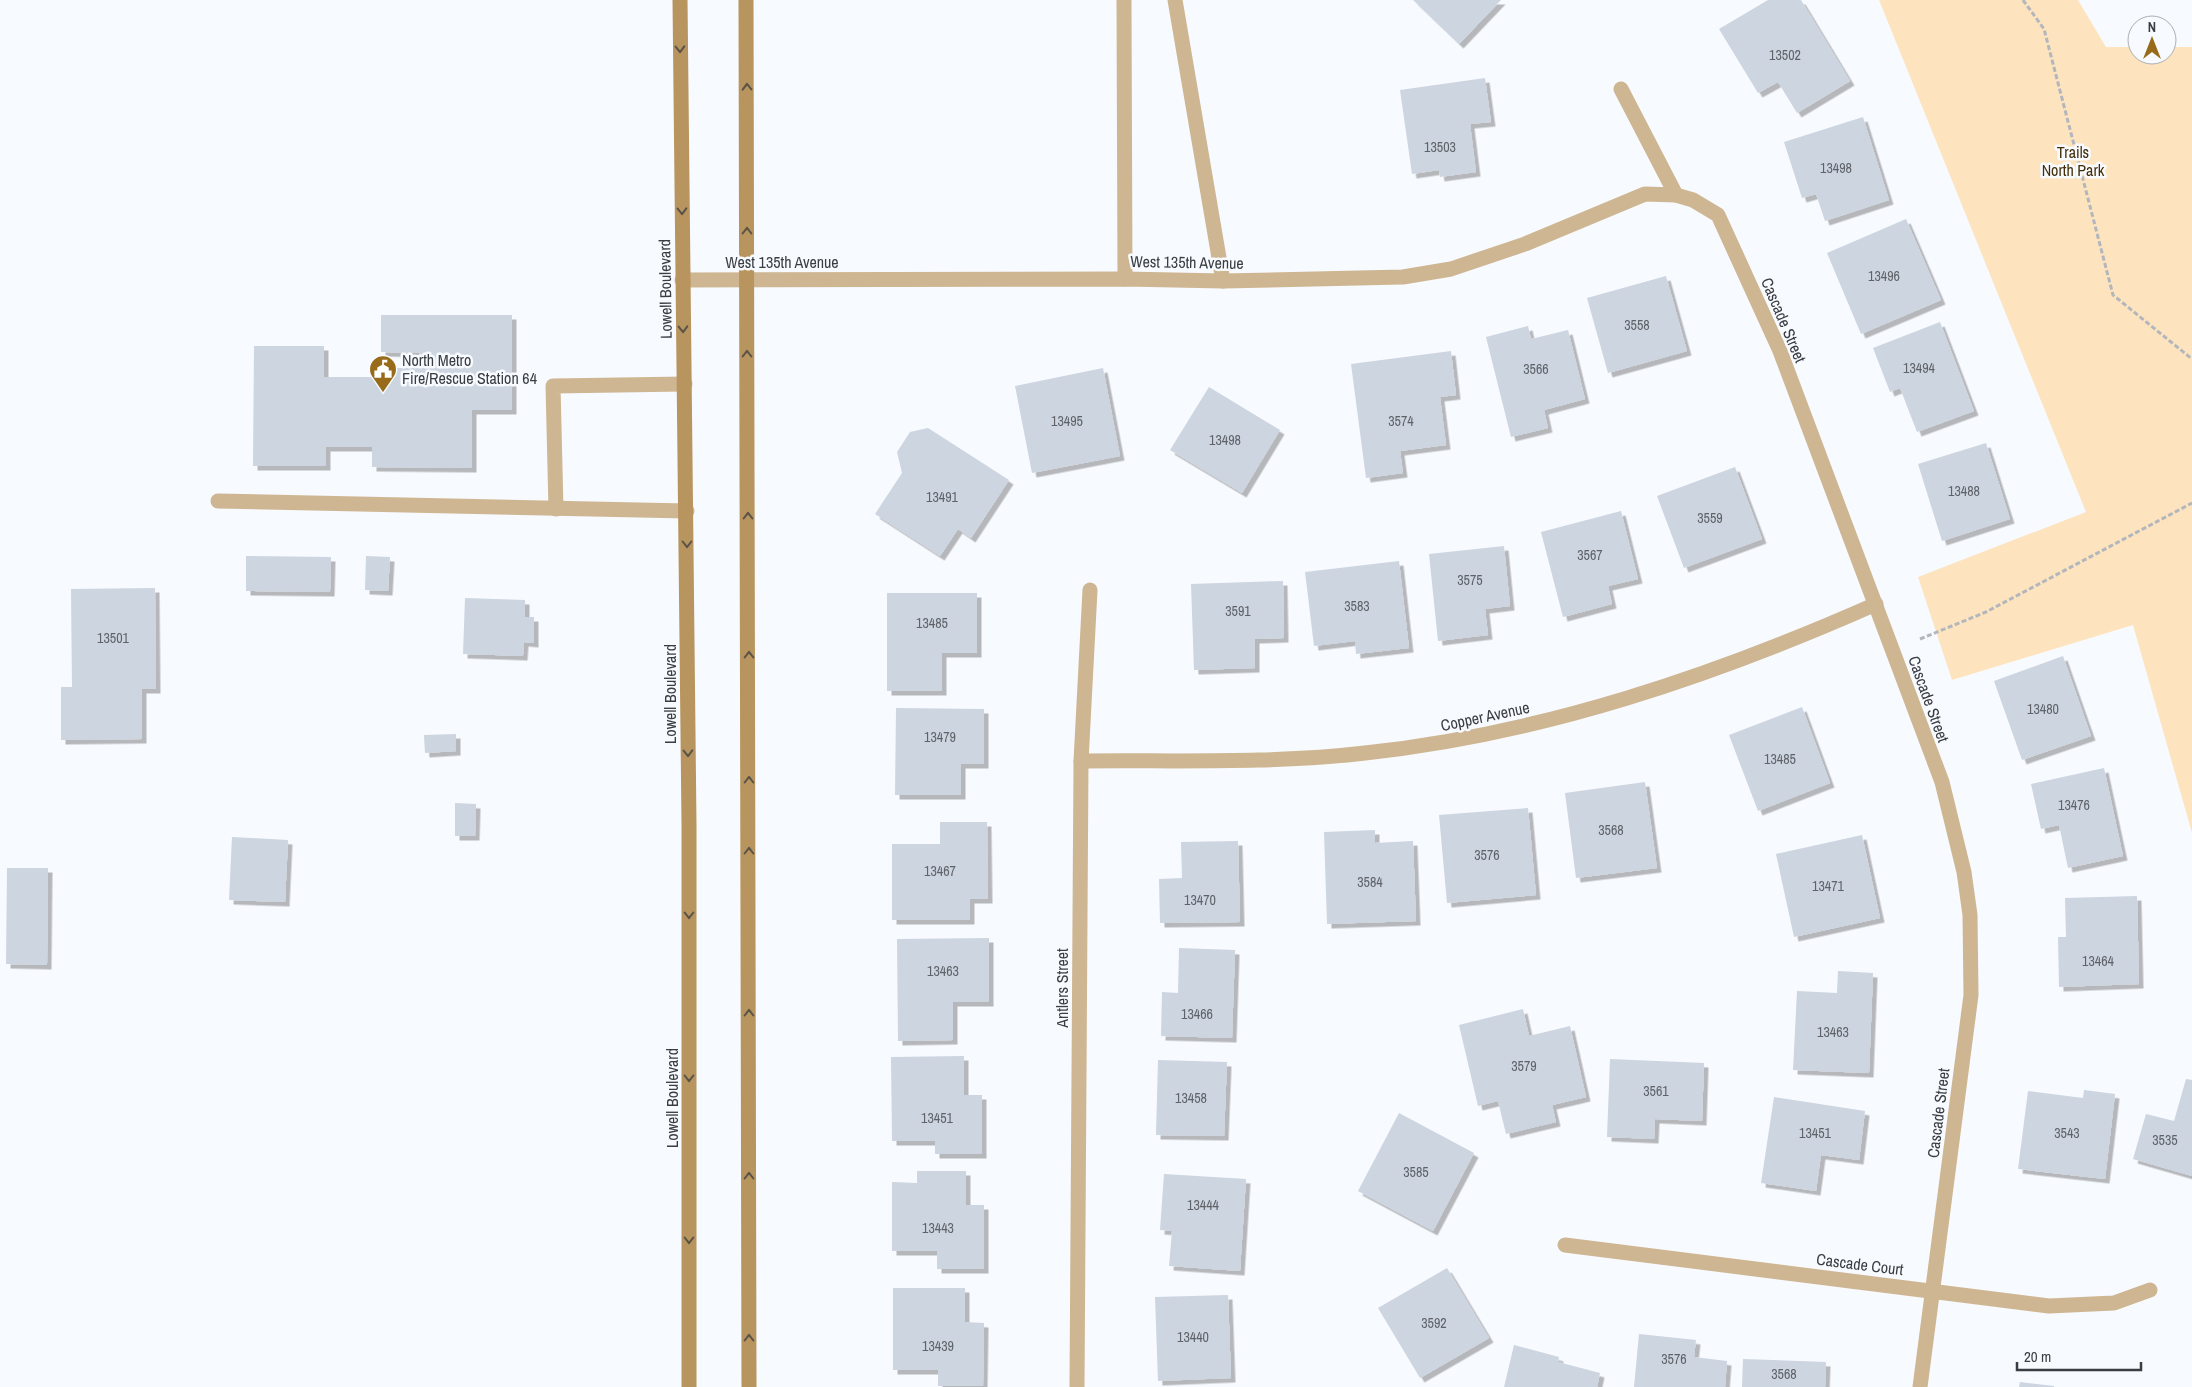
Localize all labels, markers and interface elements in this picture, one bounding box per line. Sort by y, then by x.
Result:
north arrow [2127,15,2177,65]
text: N [2148,18,2156,36]
one-way arrow [675,45,686,53]
house number: 13502 [1769,46,1801,64]
one-way arrow [741,83,752,91]
house number: 13503 [1424,138,1456,156]
park label: Trails North Park [2042,141,2105,181]
house number: 13498 [1820,159,1852,177]
one-way arrow [677,208,687,215]
one-way arrow [742,227,752,234]
street label: Lowell Boulevard [653,239,677,339]
street label: West 135th Avenue [1130,250,1244,274]
street label: West 135th Avenue [725,251,839,273]
house number: 13496 [1868,267,1900,285]
street label: Cascade Street [1756,274,1812,366]
house number: 3558 [1624,316,1650,334]
one-way arrow [678,325,689,333]
place label: North Metro Fire/Rescue Station 64 [402,349,537,389]
one-way arrow [742,350,752,358]
public building icon: North Metro Fire/Rescue Station 64 [368,354,398,393]
house number: 13494 [1903,359,1936,377]
house number: 3566 [1523,360,1549,378]
house number: 13495 [1051,412,1083,430]
house number: 3574 [1388,412,1414,430]
house number: 13498 [1209,431,1241,449]
house number: 13488 [1948,482,1980,500]
house number: 13491 [926,488,959,506]
house number: 3559 [1697,509,1723,527]
one-way arrow [743,512,753,520]
one-way arrow [682,540,692,548]
house number: 3567 [1577,546,1603,564]
house number: 3575 [1457,571,1483,589]
house number: 3583 [1344,597,1370,615]
house number: 3591 [1225,602,1251,620]
house number: 13485 [916,614,948,632]
house number: 13501 [97,629,130,647]
street label: Lowell Boulevard [659,644,681,744]
one-way arrow [744,650,754,658]
street label: Cascade Street [1903,653,1955,746]
street label: Copper Avenue [1439,696,1531,736]
house number: 13480 [2027,700,2059,718]
house number: 13479 [924,728,956,746]
one-way arrow [683,749,694,757]
house number: 13485 [1764,750,1796,768]
one-way arrow [744,775,754,783]
house number: 13476 [2058,796,2090,814]
house number: 3568 [1598,821,1624,839]
house number: 3576 [1474,846,1500,864]
one-way arrow [744,847,754,854]
house number: 13467 [924,862,956,880]
house number: 3584 [1357,873,1383,891]
house number: 13471 [1812,877,1845,895]
house number: 13470 [1184,891,1216,909]
one-way arrow [684,912,694,919]
street label: Antlers Street [1051,948,1073,1029]
house number: 13464 [2082,952,2115,970]
house number: 13463 [927,962,959,980]
house number: 13466 [1181,1005,1213,1023]
one-way arrow [744,1009,754,1017]
house number: 13463 [1817,1023,1849,1041]
street label: Lowell Boulevard [661,1048,683,1148]
house number: 3579 [1511,1057,1537,1075]
street label: Cascade Street [1922,1066,1954,1159]
one-way arrow [684,1074,694,1082]
house number: 3561 [1643,1082,1669,1100]
house number: 13458 [1175,1089,1207,1107]
house number: 13451 [921,1109,954,1127]
house number: 13451 [1799,1124,1832,1142]
house number: 3543 [2054,1124,2080,1142]
house number: 3535 [2152,1131,2178,1149]
house number: 3585 [1403,1163,1429,1181]
one-way arrow [744,1172,754,1180]
house number: 13444 [1187,1196,1220,1214]
house number: 13443 [922,1219,954,1237]
one-way arrow [684,1236,694,1244]
street label: Cascade Court [1815,1248,1905,1280]
house number: 3592 [1421,1314,1447,1332]
house number: 13440 [1177,1328,1209,1346]
one-way arrow [744,1334,754,1342]
house number: 13439 [922,1337,954,1355]
scale bar [2017,1340,2141,1372]
text: 20 m [2024,1346,2051,1367]
house number: 3576 [1661,1350,1687,1368]
house number: 3568 [1771,1365,1797,1383]

